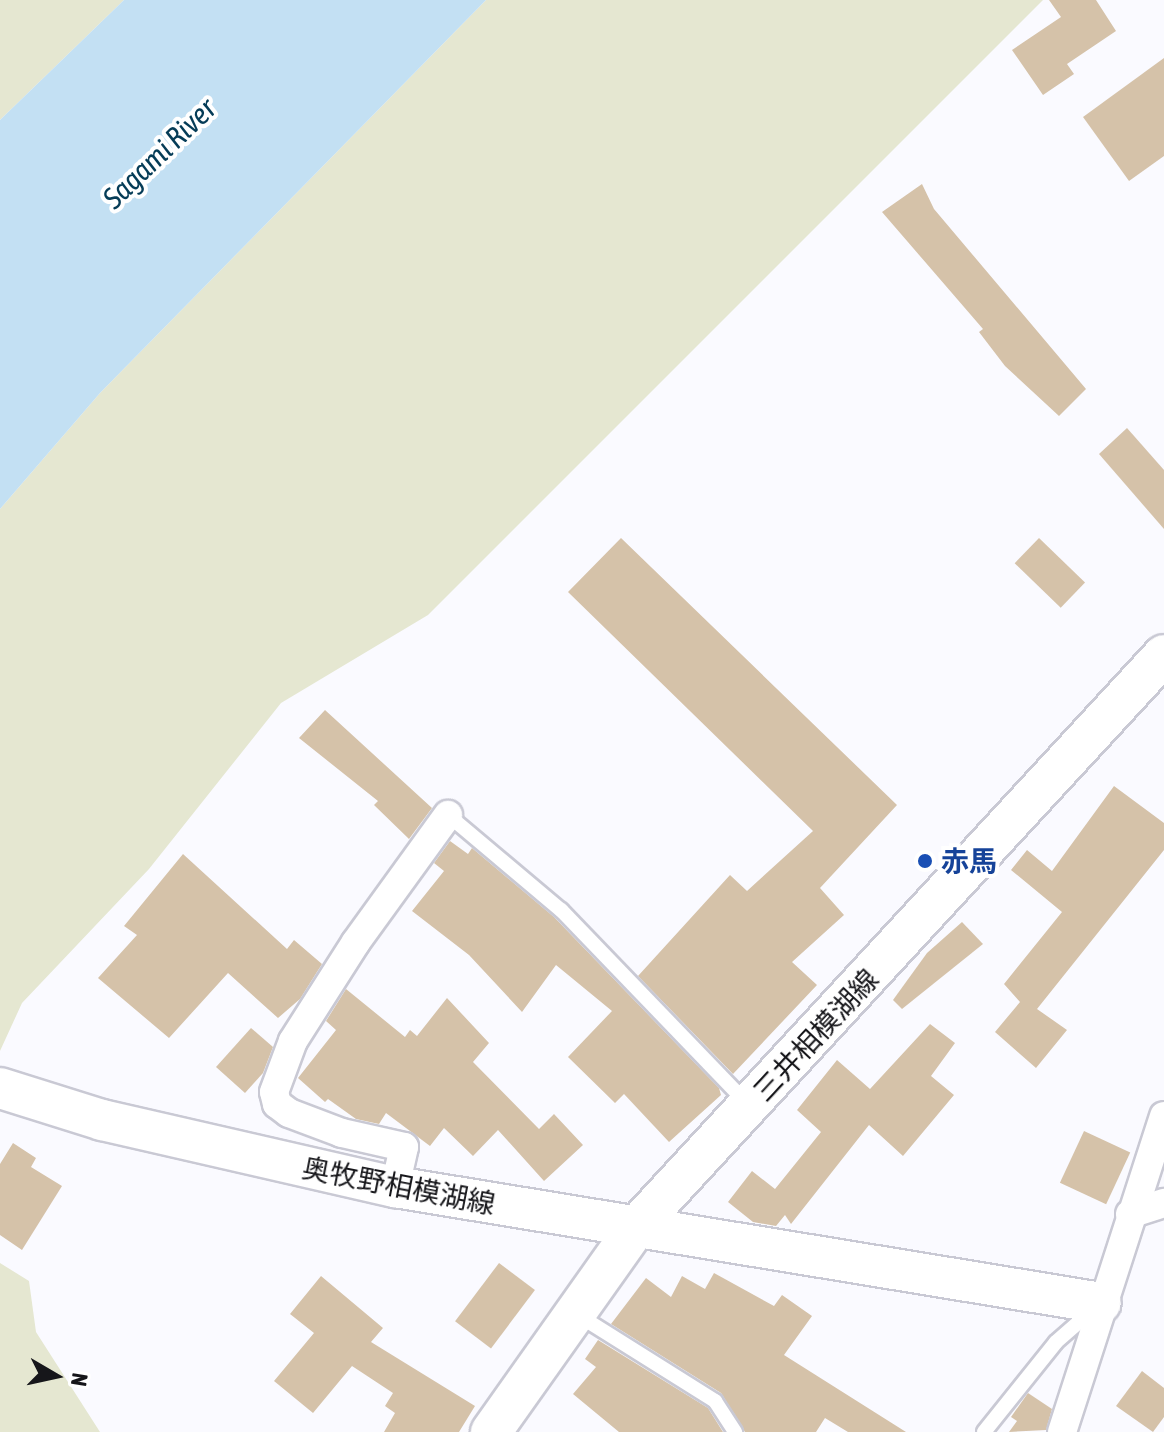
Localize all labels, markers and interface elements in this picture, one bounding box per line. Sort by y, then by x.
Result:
water label: Sagami River [95,90,223,216]
place label: 赤馬 [941,844,997,878]
marker: 赤馬 [916,852,934,870]
street label: 三井相模湖線 [746,962,886,1108]
street label: 奥牧野相模湖線 [300,1151,498,1221]
north arrow [16,1336,96,1416]
text: N [66,1371,94,1388]

